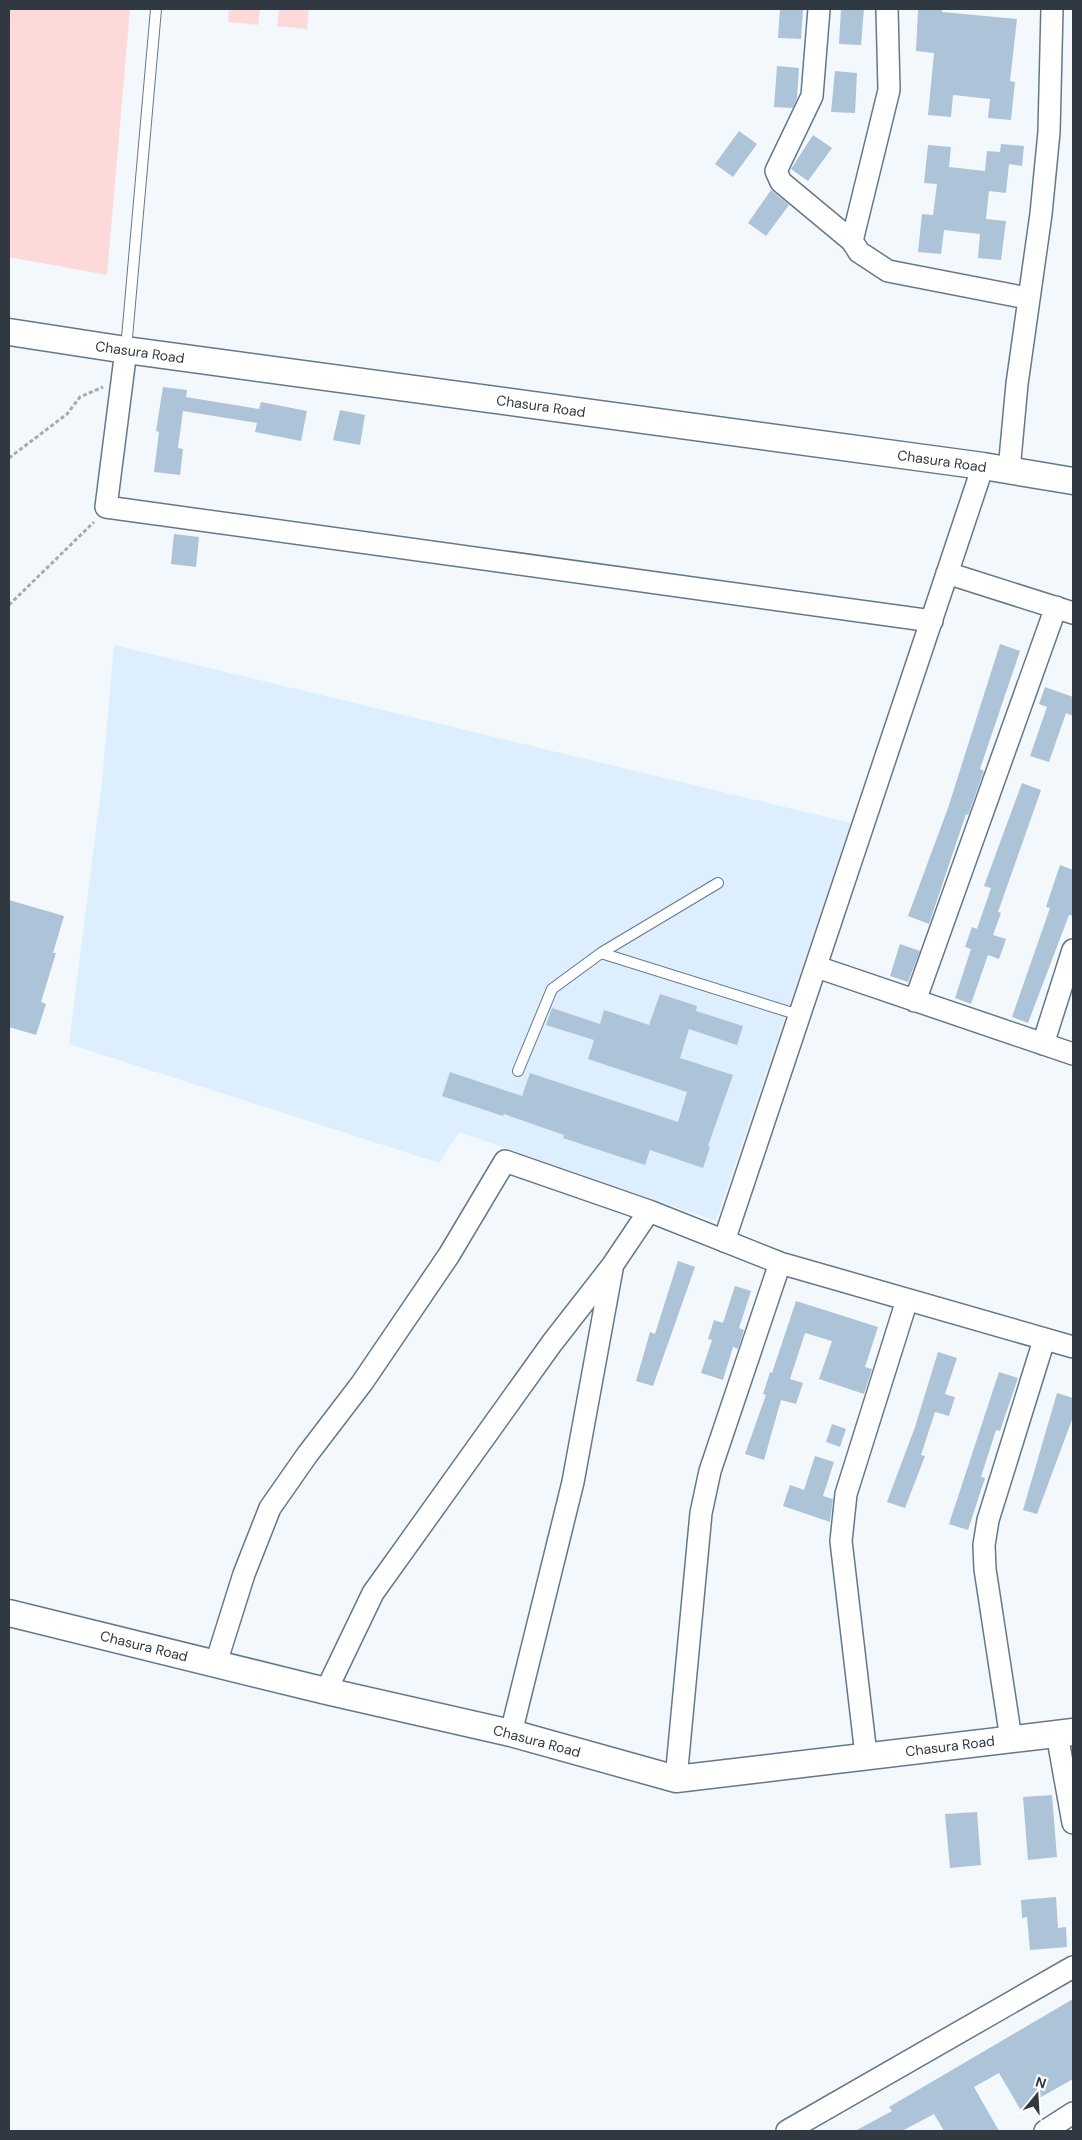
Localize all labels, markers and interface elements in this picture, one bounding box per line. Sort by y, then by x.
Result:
street label: Chasura Road [94,337,186,367]
street label: Chasura Road [495,391,587,421]
street label: Chasura Road [896,446,988,476]
street label: Chasura Road [98,1626,190,1666]
street label: Chasura Road [491,1721,583,1761]
street label: Chasura Road [904,1732,996,1760]
north arrow [1012,2070,1062,2120]
text: N [1033,2072,1049,2093]

